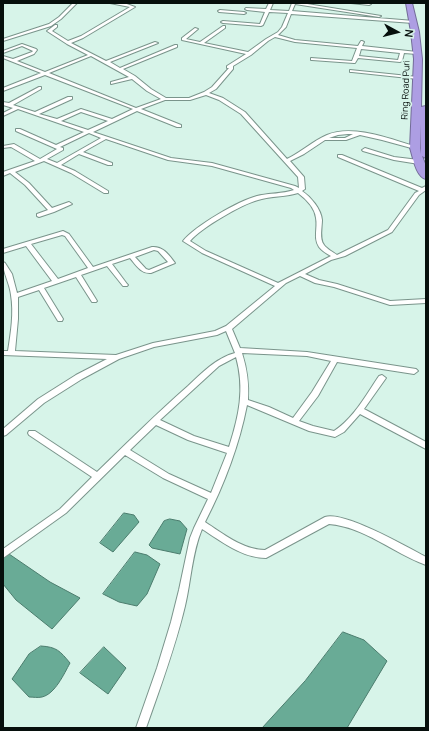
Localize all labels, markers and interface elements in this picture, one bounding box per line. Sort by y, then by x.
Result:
north arrow [377,12,417,52]
text: N [401,29,417,38]
street label: Ring Road Puri [400,60,412,120]

